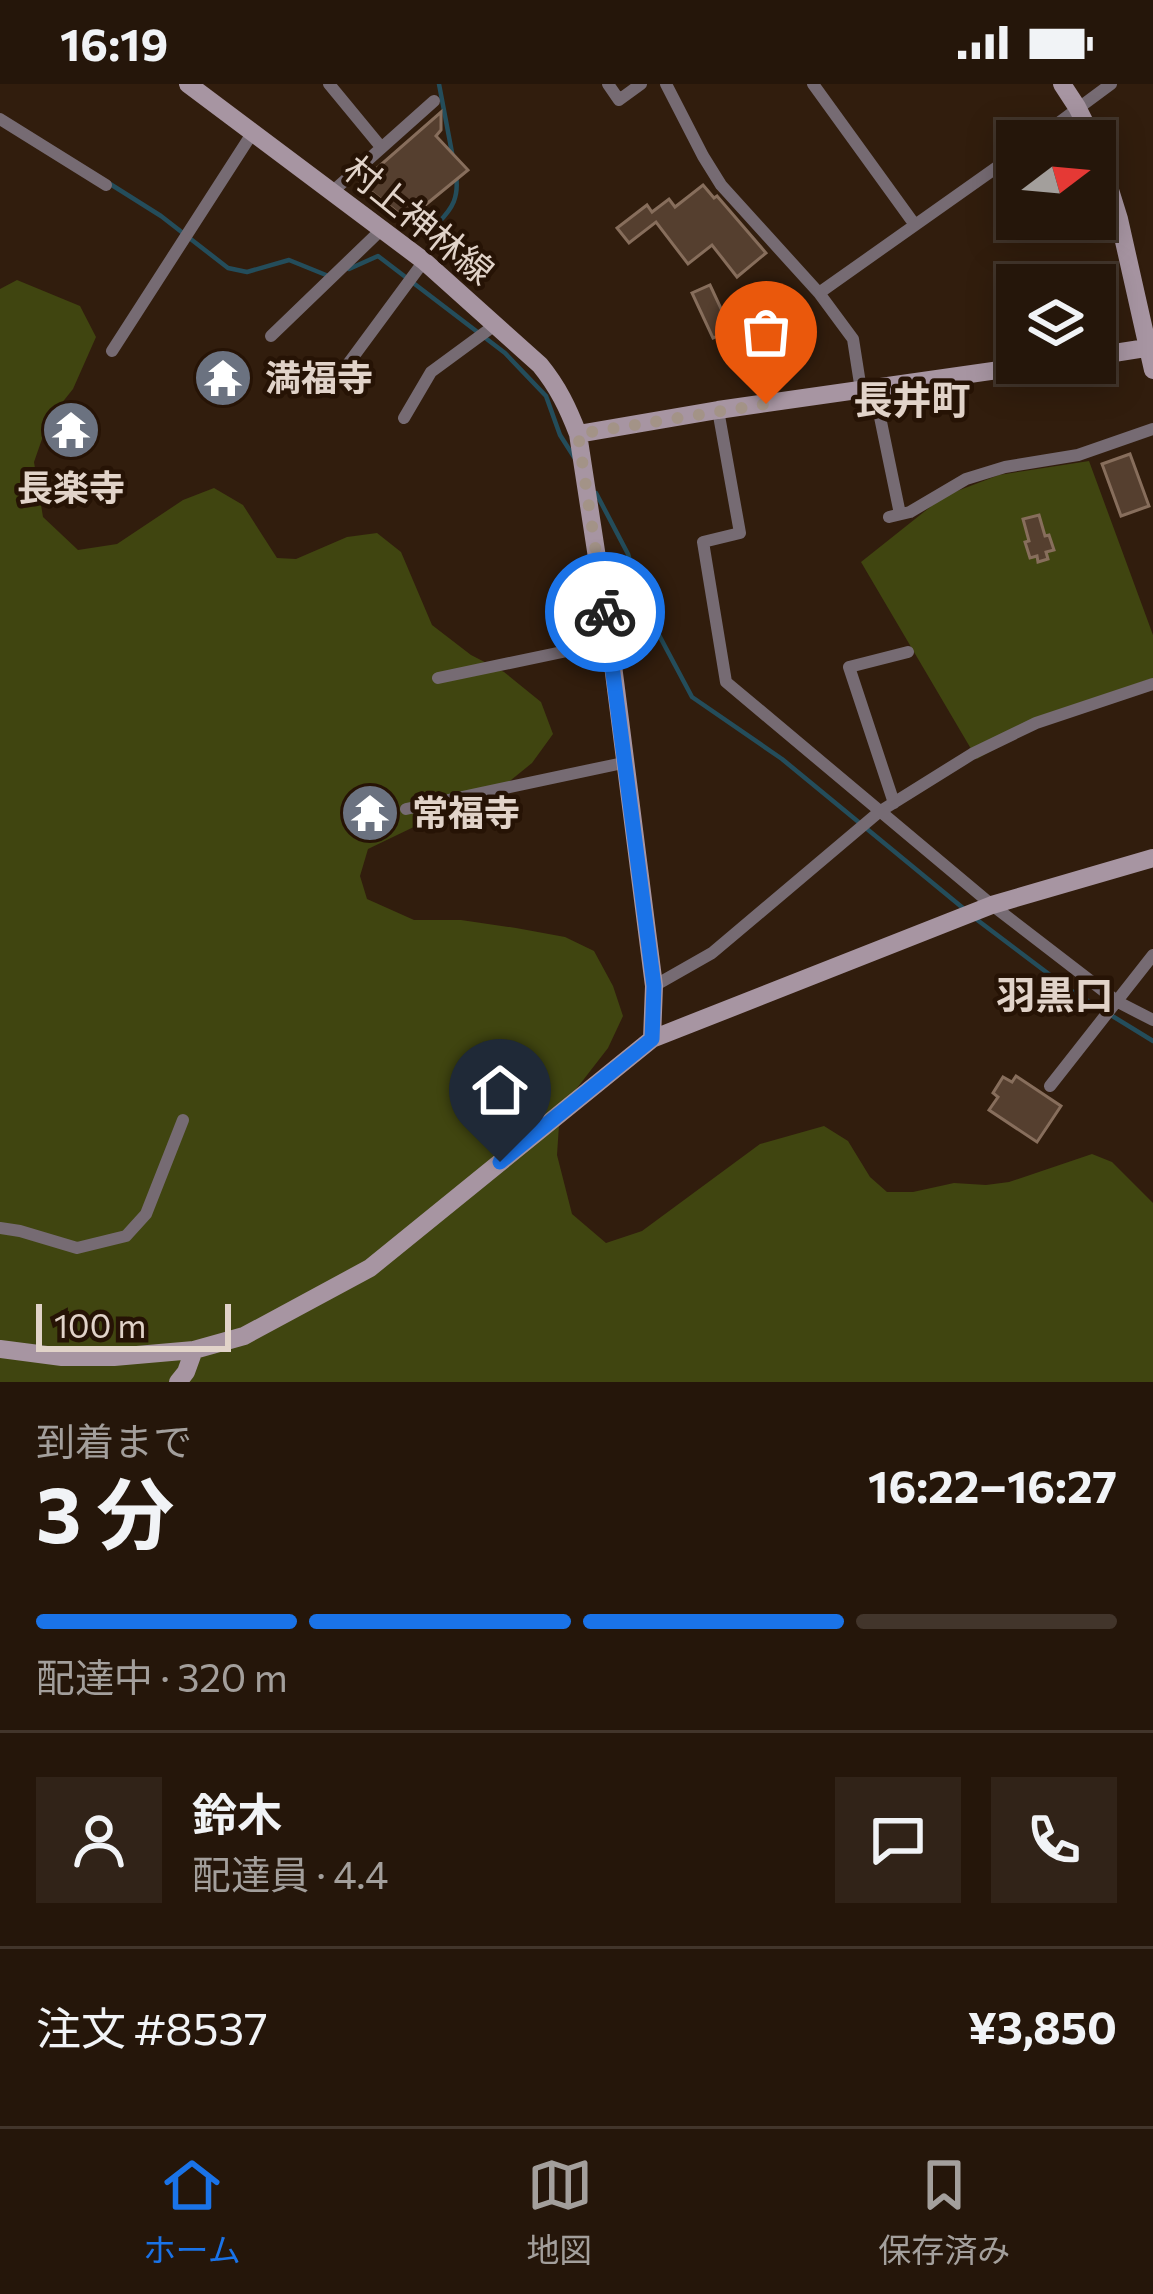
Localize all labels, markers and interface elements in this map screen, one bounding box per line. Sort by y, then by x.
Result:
text: 16:19 [60,15,168,70]
north arrow [996,120,1116,240]
map controls [996,120,1116,384]
street label: 村上神林線 [336,145,504,292]
button: layers [996,264,1116,384]
pin [715,281,817,404]
icon: bag [733,299,799,365]
temple icon: 満福寺 [192,347,254,409]
place label: 満福寺 [265,354,373,398]
district label: 長井町 [853,374,971,422]
temple icon: 長楽寺 [40,399,102,461]
place label: 長楽寺 [17,464,125,508]
courier [545,552,665,672]
icon: bike [572,579,638,645]
temple icon: 常福寺 [339,782,401,844]
place label: 常福寺 [412,789,520,833]
district label: 羽黒口 [996,969,1114,1017]
pin [449,1039,551,1162]
icon: home [467,1057,533,1123]
scale bar [36,1298,231,1351]
text: 100 m [54,1304,146,1345]
text: 到着まで [36,1416,192,1464]
text: 16:22–16:27 [868,1457,1117,1512]
text: 3 分 [36,1464,174,1559]
text: 配達中 · 320 m [36,1652,288,1700]
button: person [36,1777,162,1903]
button: chat [835,1777,961,1903]
button: phone [991,1777,1117,1903]
text: 鈴木 [192,1785,282,1840]
text: 配達員 · 4.4 [192,1849,388,1897]
text: ¥3,850 [968,1998,1117,2053]
text: 注文 #8537 [36,1999,268,2054]
tab: ホーム [143,2152,241,2272]
tab: 地図 [527,2152,593,2272]
tab: 保存済み [878,2152,1010,2272]

